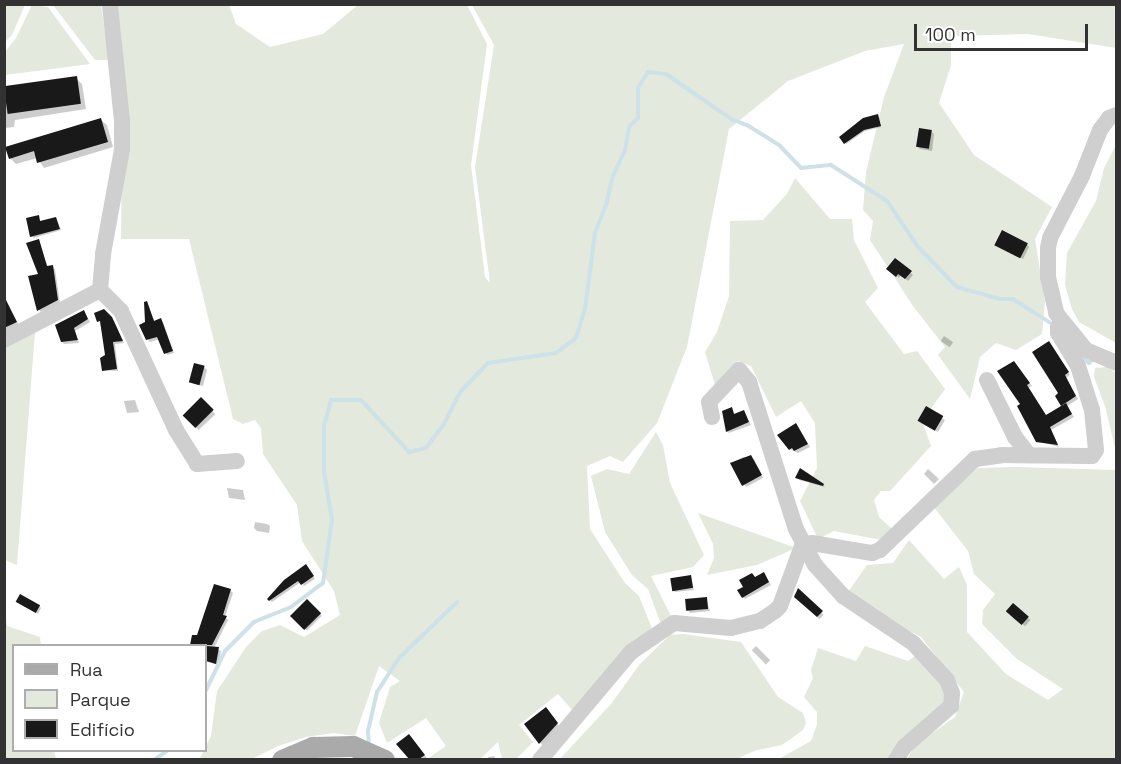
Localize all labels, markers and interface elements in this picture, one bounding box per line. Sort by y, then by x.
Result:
scale bar [917,12,1091,50]
text: 100 m [925,23,976,46]
legend [12,644,207,752]
text: Rua [70,658,103,681]
text: Parque [70,688,131,711]
text: Edifício [70,718,135,741]

